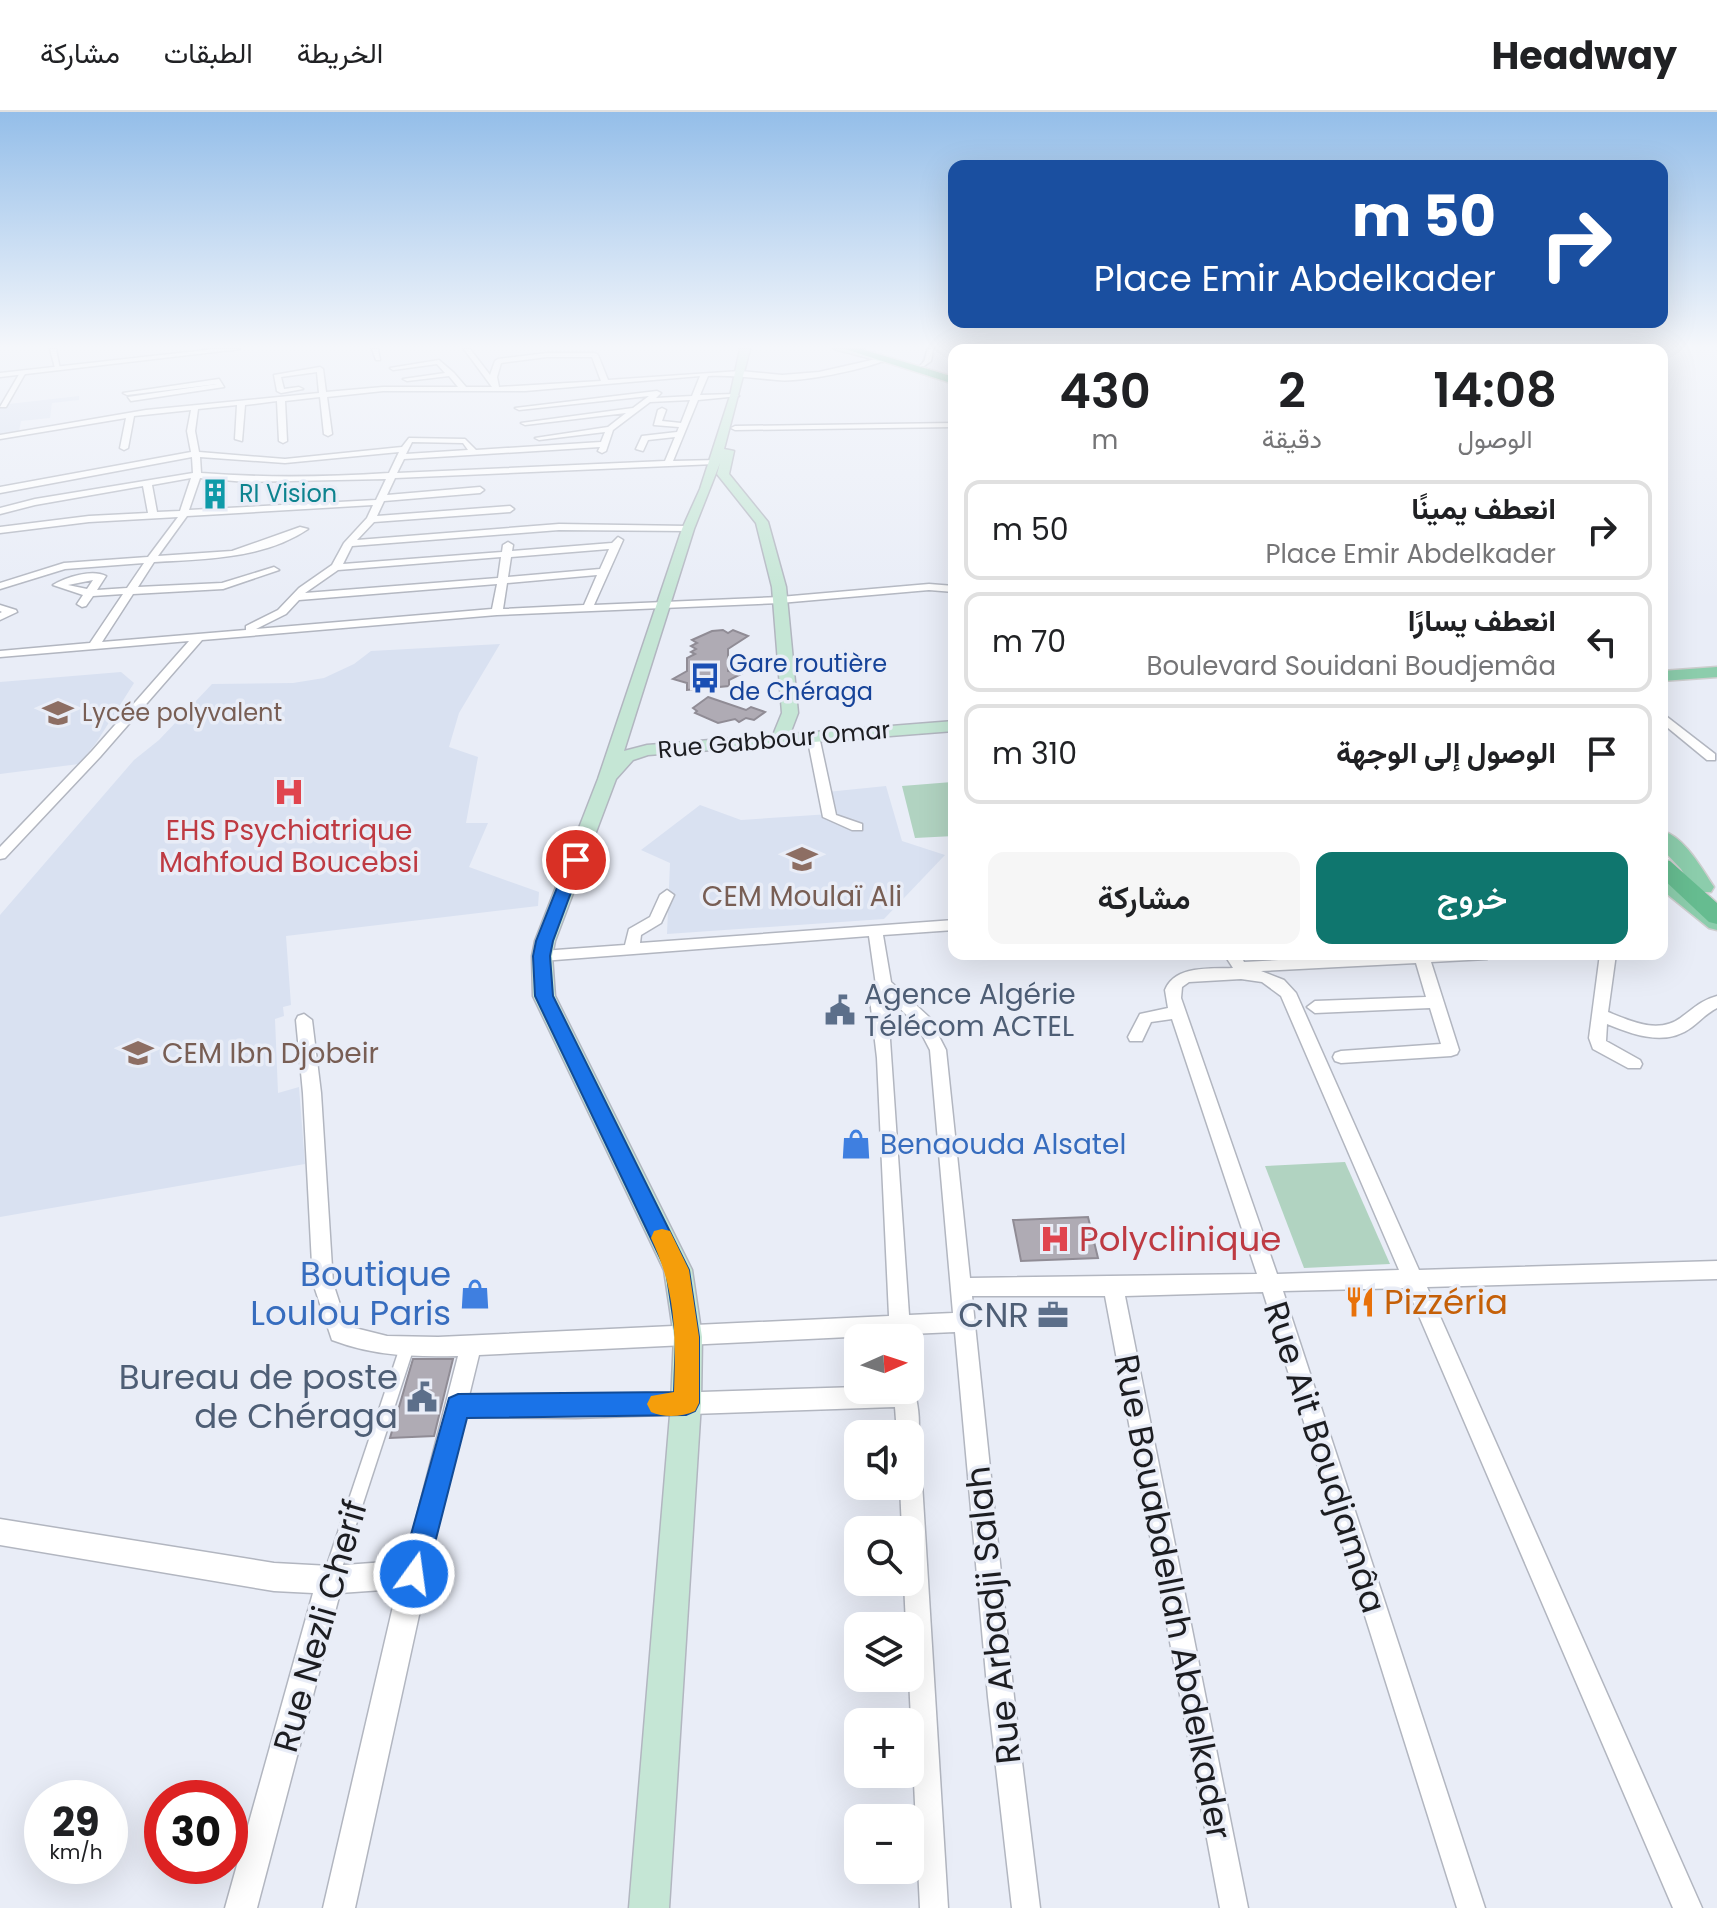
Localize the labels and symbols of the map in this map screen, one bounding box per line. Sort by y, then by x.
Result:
building icon: RI Vision [198,477,232,511]
place label: RI Vision [239,477,337,510]
place label: Gare routière de Chéraga [729,647,887,708]
bus stop icon: Gare routière de Chéraga [688,661,722,695]
school or university icon: Lycée polyvalent [41,696,75,730]
place label: Lycée polyvalent [82,696,282,729]
street label: Rue Gabbour Omar [656,713,892,766]
hospital icon: EHS Psychiatrique Mahfoud Boucebsi [272,775,306,809]
place label: EHS Psychiatrique Mahfoud Boucebsi [159,811,419,882]
pin [542,826,610,894]
school or university icon: CEM Moulaï Ali [785,842,819,876]
place label: CEM Moulaï Ali [702,877,902,916]
place label: Agence Algérie Télécom ACTEL [864,975,1076,1046]
public building icon: Agence Algérie Télécom ACTEL [823,993,857,1027]
place label: CEM Ibn Djobeir [162,1034,379,1073]
school or university icon: CEM Ibn Djobeir [121,1036,155,1070]
place label: Benaouda Alsatel [880,1125,1126,1164]
shop icon: Benaouda Alsatel [839,1127,873,1161]
place label: Polyclinique [1079,1215,1281,1263]
hospital icon: Polyclinique [1038,1222,1072,1256]
place label: Boutique Loulou Paris [250,1250,451,1337]
shop icon: Boutique Loulou Paris [458,1277,492,1311]
place label: Pizzéria [1384,1278,1508,1326]
restaurant icon: Pizzéria [1343,1285,1377,1319]
place label: CNR [958,1291,1029,1339]
street label: Rue Ait Boudjamâa [1252,1295,1398,1619]
office icon: CNR [1036,1298,1070,1332]
north arrow [844,1324,924,1404]
street label: Rue Bouabdellah Abdelkader [1102,1350,1244,1844]
place label: Bureau de poste de Chéraga [119,1353,398,1440]
public building icon: Bureau de poste de Chéraga [405,1380,439,1414]
street label: Rue Arbadji Salah [954,1464,1032,1766]
street label: Rue Nezli Cherif [261,1494,379,1758]
position arrow [372,1532,456,1616]
speed limit sign: 30 [144,1780,248,1884]

